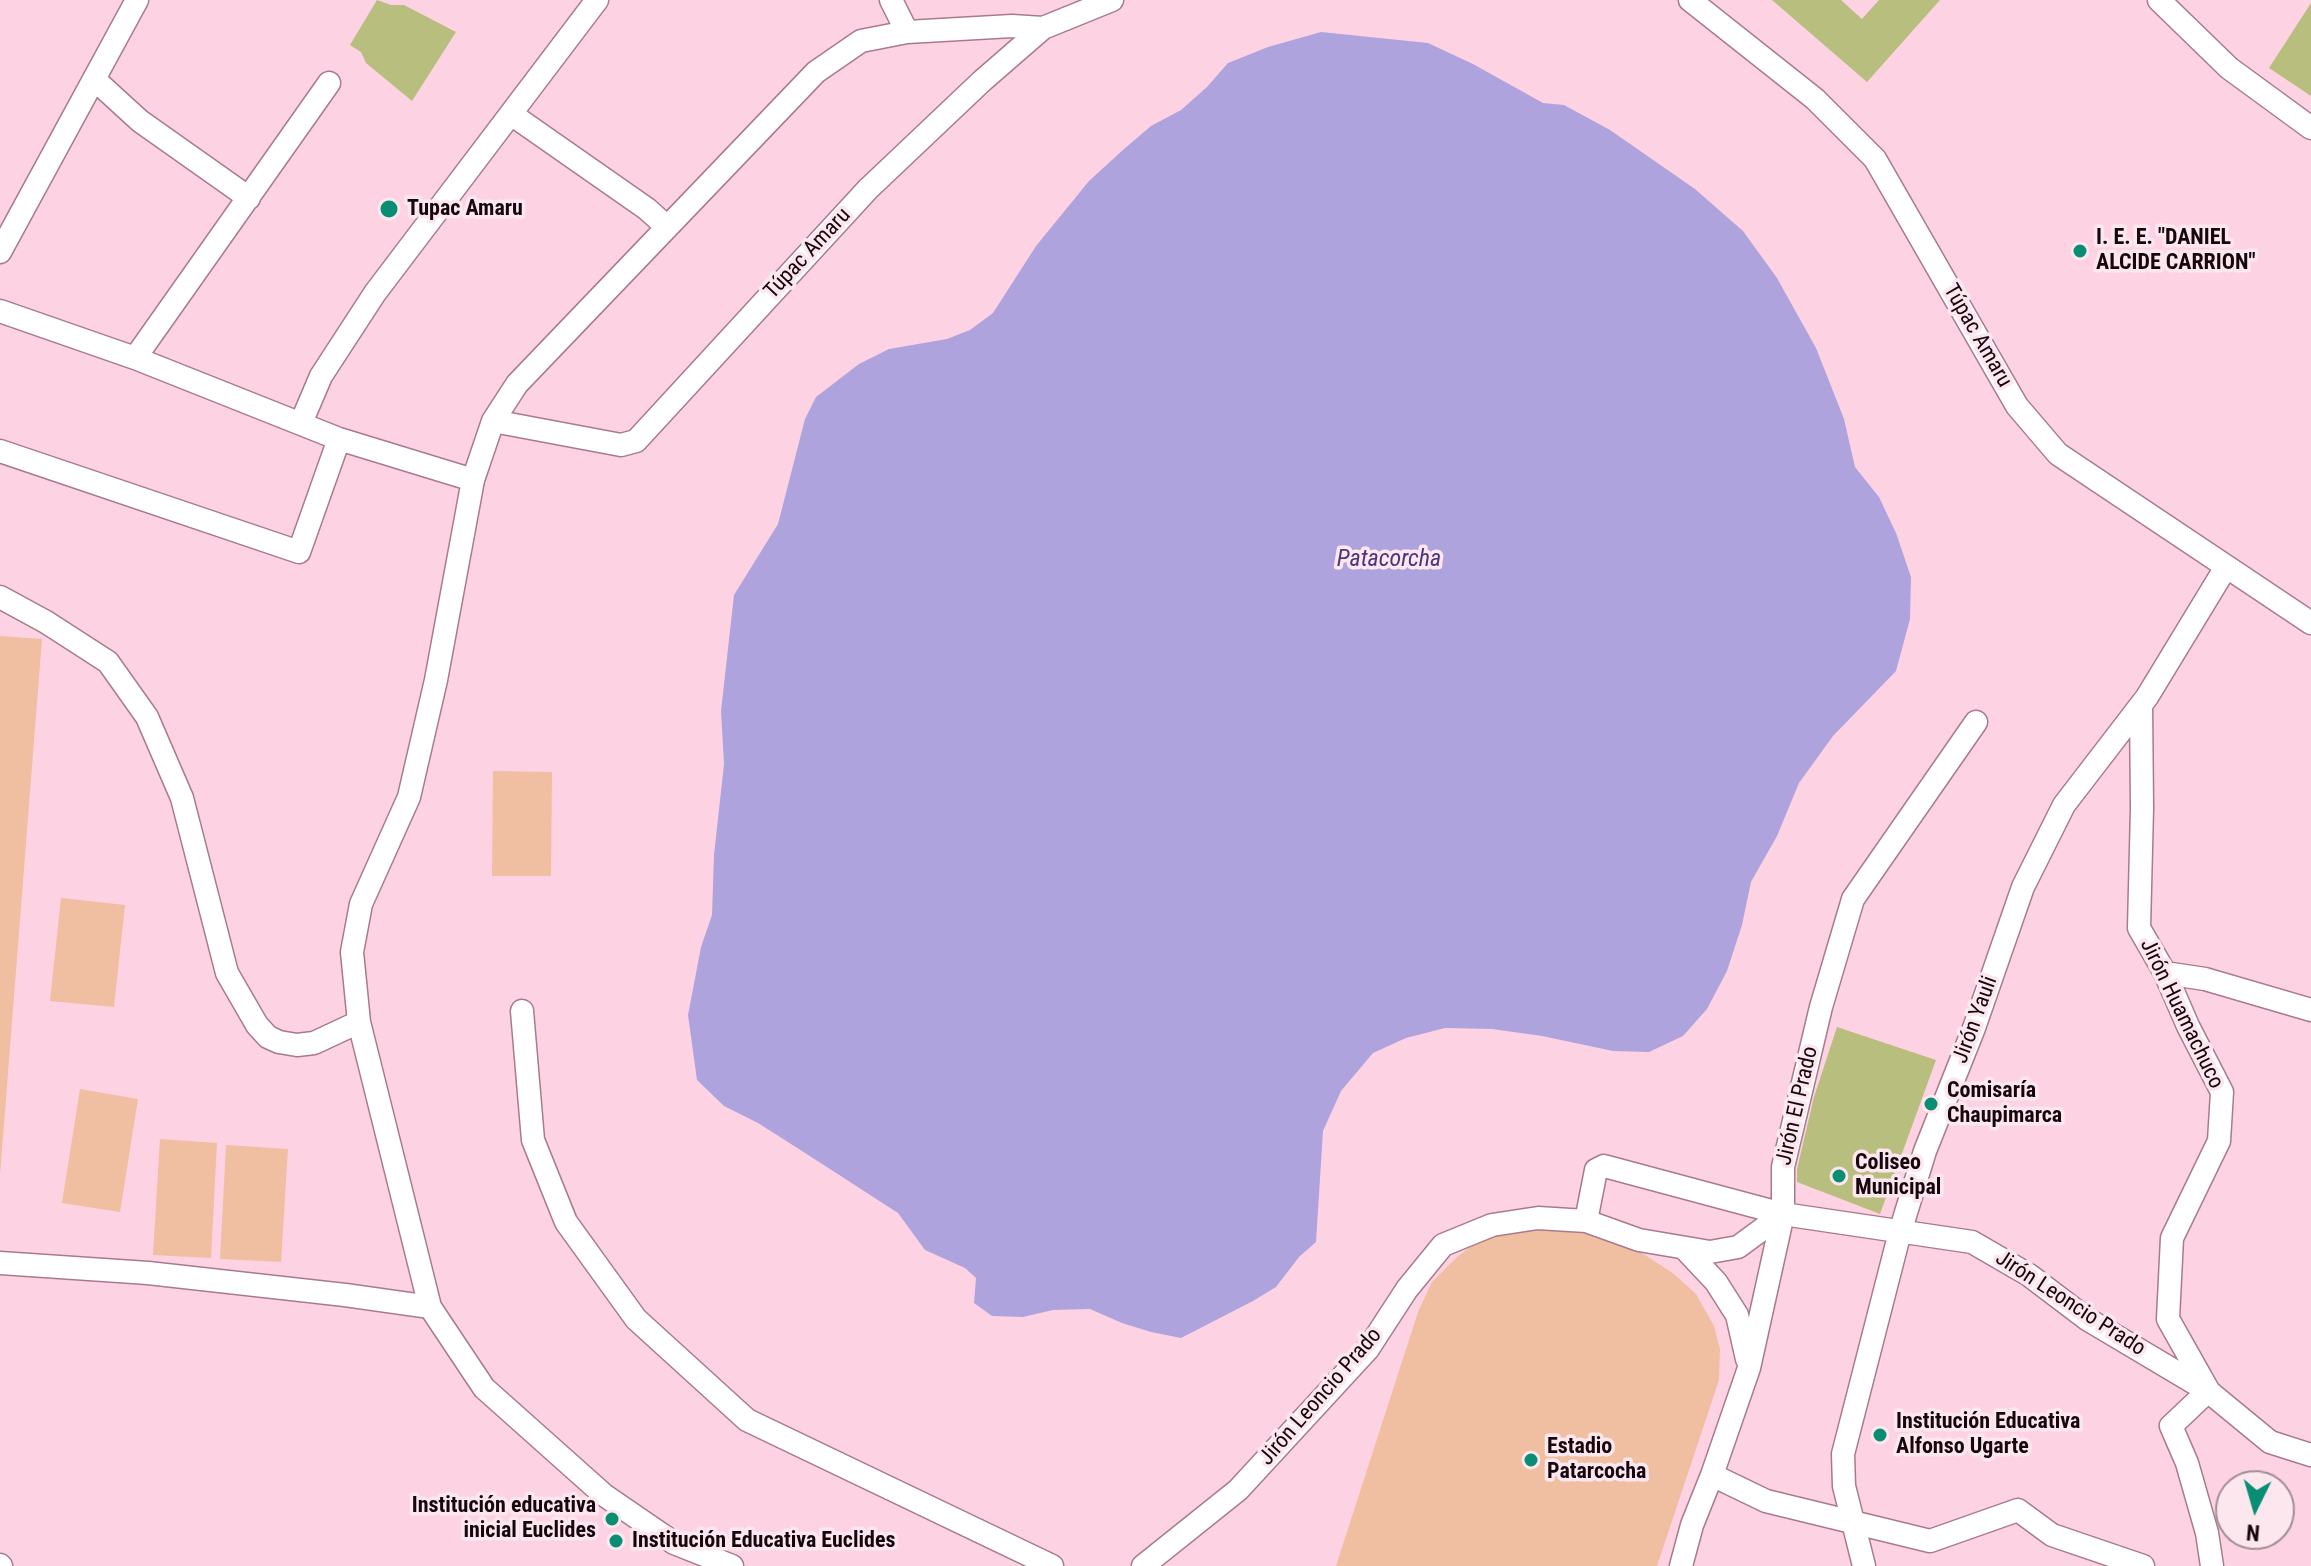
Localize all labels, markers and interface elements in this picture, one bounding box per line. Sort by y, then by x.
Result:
place label: Tupac Amaru [407,196,523,222]
marker: Tupac Amaru [378,198,400,220]
street label: Túpac Amaru [759,203,857,305]
place label: I. E. E. "DANIEL ALCIDE CARRION" [2096,225,2256,276]
marker: I. E. E. "DANIEL ALCIDE CARRION" [2071,242,2089,260]
street label: Túpac Amaru [1937,280,2017,392]
water label: Patacorcha [1337,546,1441,574]
street label: Jirón Huamachuco [2133,935,2229,1093]
street label: Jirón Yauli [1948,973,2004,1067]
street label: Jirón El Prado [1772,1044,1824,1168]
place label: Comisaría Chaupimarca [1947,1078,2062,1130]
marker: Comisaría Chaupimarca [1922,1095,1940,1113]
place label: Coliseo Municipal [1855,1150,1941,1202]
marker: Coliseo Municipal [1830,1167,1848,1185]
street label: Jirón Leoncio Prado [1990,1246,2150,1362]
street label: Jirón Leoncio Prado [1254,1323,1388,1471]
place label: Institución Educativa Alfonso Ugarte [1896,1409,2080,1460]
marker: Institución Educativa Alfonso Ugarte [1871,1426,1889,1444]
place label: Estadio Patarcocha [1547,1434,1646,1486]
marker: Estadio Patarcocha [1522,1451,1540,1469]
north arrow [2215,1470,2295,1550]
place label: Institución educativa inicial Euclides [412,1493,596,1544]
marker: Institución educativa inicial Euclides [603,1510,621,1528]
text: N [2245,1519,2261,1545]
place label: Institución Educativa Euclides [632,1528,895,1554]
marker: Institución Educativa Euclides [607,1532,625,1550]

